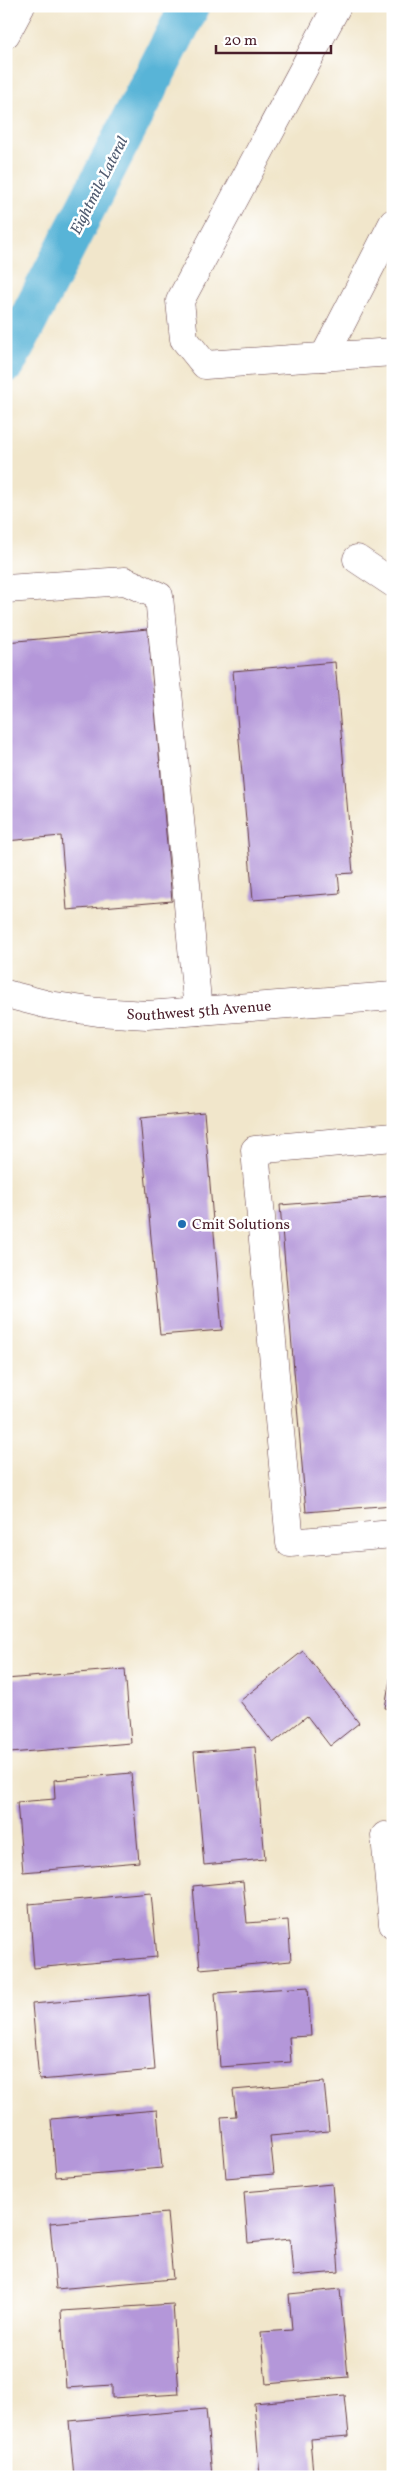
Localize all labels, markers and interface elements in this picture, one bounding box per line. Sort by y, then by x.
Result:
scale bar [216,22,332,54]
text: 20 m [224,31,257,52]
water label: Eightmile Lateral [66,133,134,239]
street label: Southwest 5th Avenue [126,996,272,1027]
place label: Cmit Solutions [192,1215,290,1236]
marker: Cmit Solutions [176,1218,188,1230]

